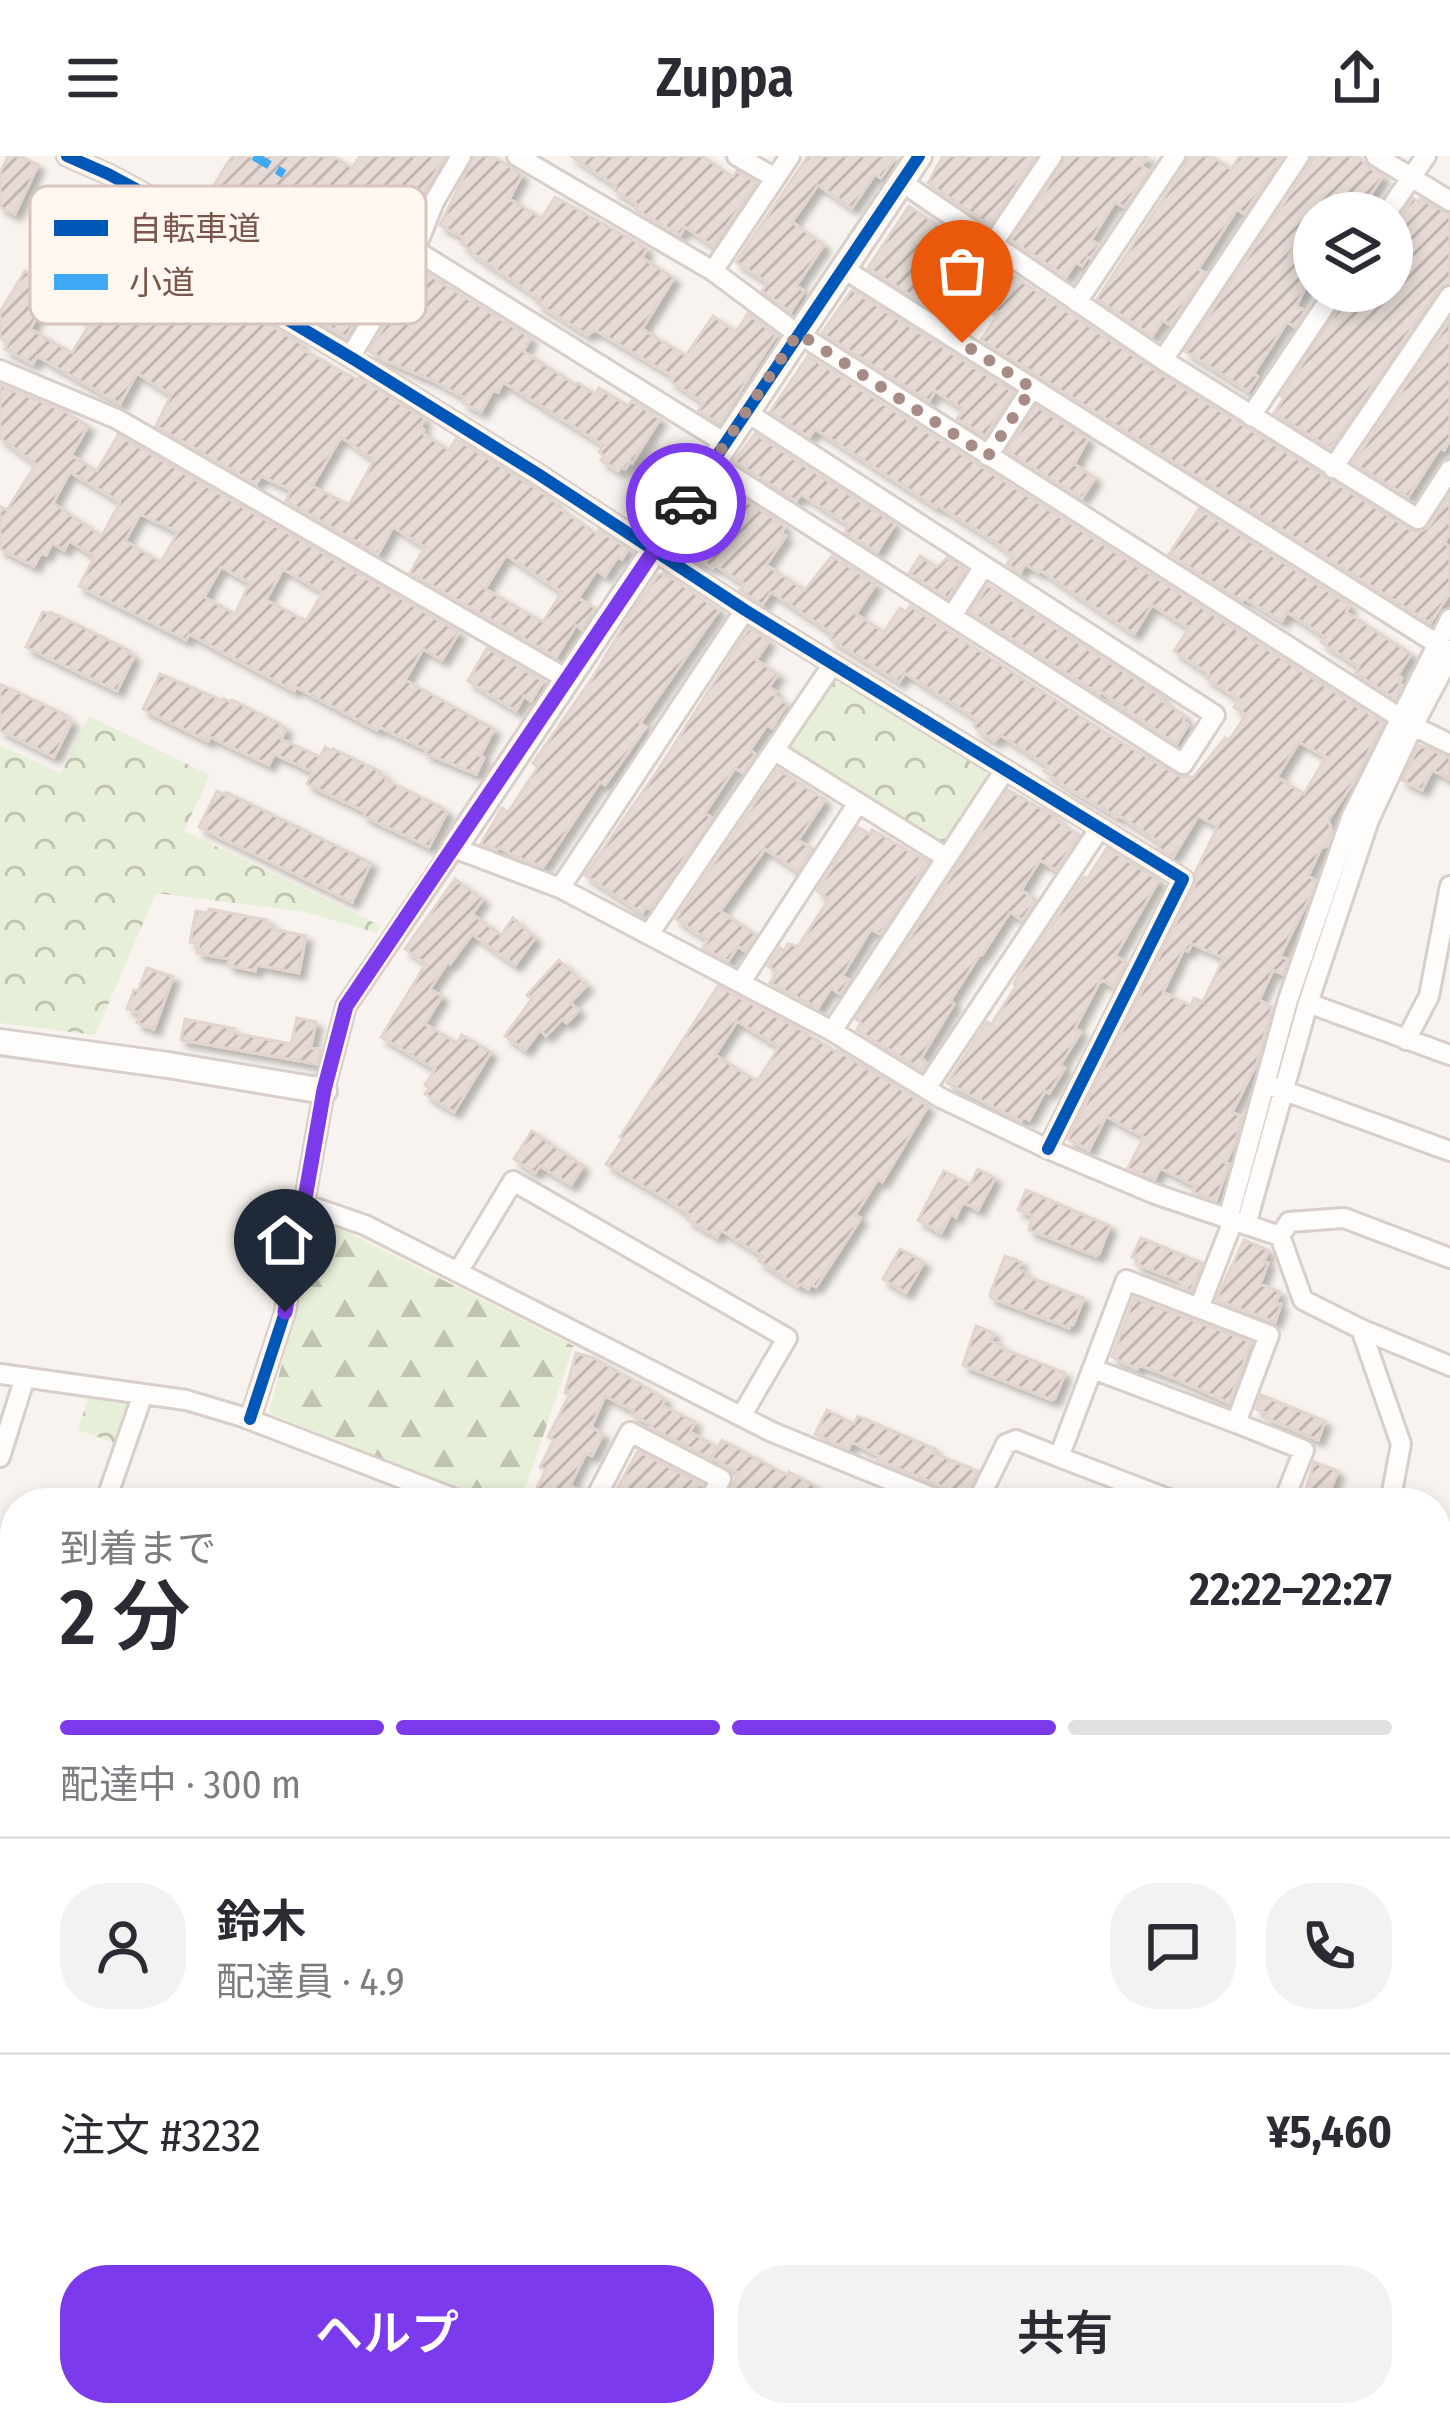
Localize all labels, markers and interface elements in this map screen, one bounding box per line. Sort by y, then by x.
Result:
icon: menu [60,45,126,111]
icon: share [1324,45,1390,111]
text: Zuppa [656,46,794,110]
legend [30,186,426,324]
map controls [1293,192,1413,312]
button: layers [1293,192,1413,312]
text: 自転車道 [129,209,261,249]
pin [911,220,1013,343]
icon: bag [929,238,995,304]
text: 小道 [129,263,195,303]
courier [626,443,746,563]
icon: car [653,470,719,536]
pin [234,1189,336,1312]
icon: home [252,1207,318,1273]
text: 到着まで [60,1526,216,1572]
text: 22:22–22:27 [1189,1563,1392,1617]
text: 2 分 [60,1571,191,1665]
text: 配達中 · 300 m [60,1762,301,1808]
button: person [60,1883,186,2009]
button: chat [1110,1883,1236,2009]
button: phone [1266,1883,1392,2009]
text: 鈴木 [216,1895,306,1949]
text: 配達員 · 4.9 [216,1959,405,2005]
text: ¥5,460 [1267,2105,1392,2159]
text: 注文 #3232 [60,2109,261,2163]
button: ヘルプ [60,2265,714,2403]
button: 共有 [738,2265,1392,2403]

